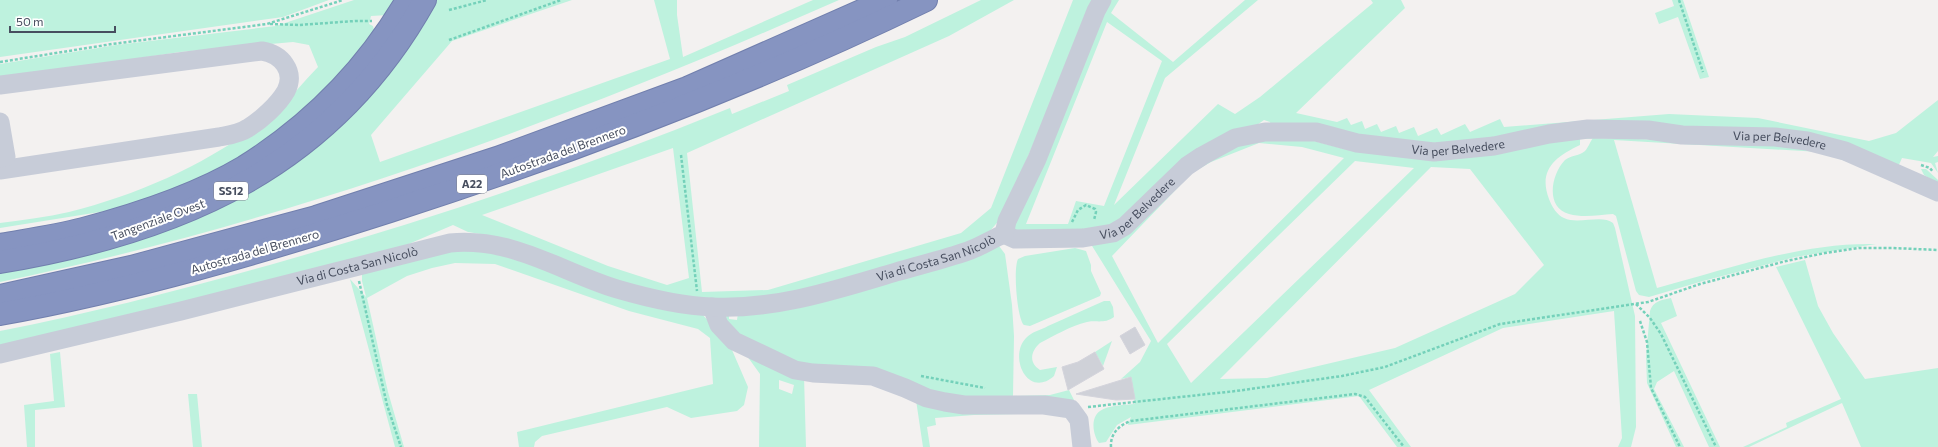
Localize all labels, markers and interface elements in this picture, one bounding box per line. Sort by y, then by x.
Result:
scale bar [10,8,115,34]
text: 50 m [16,14,44,28]
street label: Autostrada del Brennero [498,122,627,180]
street label: Via per Belvedere [1733,128,1828,152]
street label: Via per Belvedere [1411,136,1506,158]
street label: Via per Belvedere [1098,174,1177,241]
road number: A22 [457,175,487,193]
road number: SS12 [214,182,248,200]
street label: Tangenziale Ovest [109,196,207,243]
street label: Autostrada del Brennero [189,226,320,276]
street label: Via di Costa San Nicolò [875,231,998,283]
street label: Via di Costa San Nicolò [295,243,419,287]

